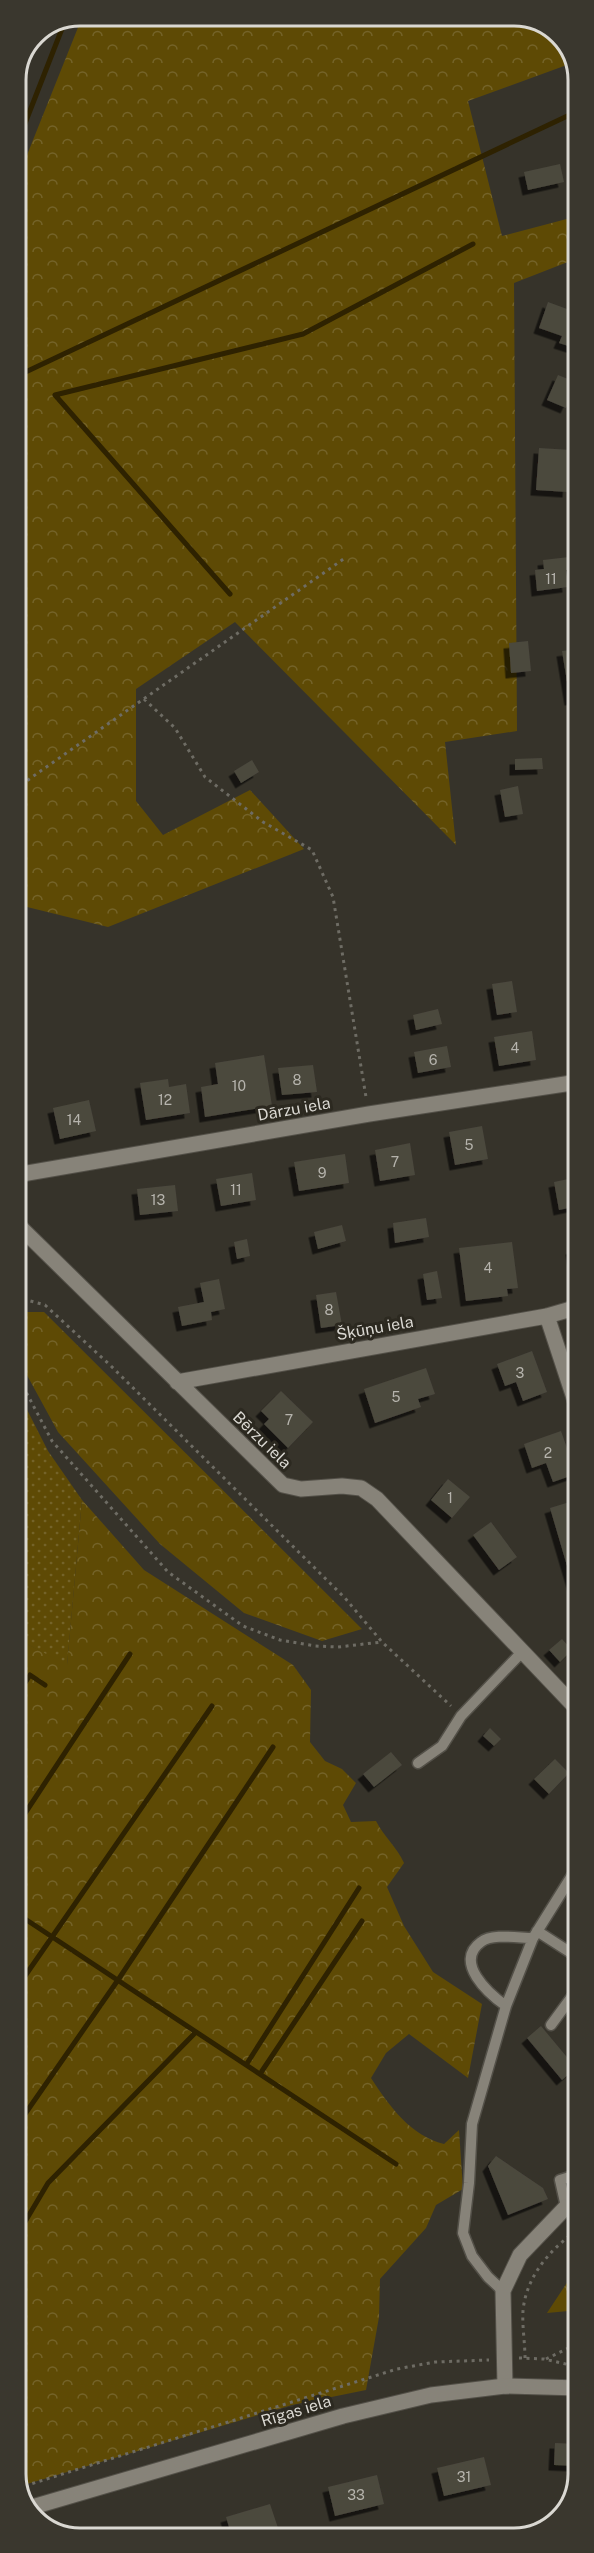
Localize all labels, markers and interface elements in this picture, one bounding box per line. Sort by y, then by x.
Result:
house number: 11 [545,571,557,587]
house number: 4 [511,1040,520,1056]
house number: 6 [429,1052,438,1068]
house number: 8 [292,1072,302,1088]
house number: 10 [232,1078,246,1094]
house number: 12 [158,1092,172,1108]
street label: Dārzu iela [256,1093,332,1125]
house number: 14 [67,1112,81,1128]
house number: 5 [465,1137,474,1153]
house number: 7 [391,1154,399,1170]
house number: 9 [318,1165,327,1181]
house number: 11 [230,1182,242,1198]
house number: 13 [151,1192,165,1208]
house number: 4 [484,1260,493,1276]
house number: 8 [324,1302,334,1318]
street label: Šķūņu iela [335,1311,415,1344]
house number: 3 [516,1365,525,1381]
house number: 5 [392,1389,401,1405]
street label: Bērzu iela [229,1408,295,1472]
house number: 7 [285,1412,293,1428]
house number: 2 [544,1445,552,1461]
house number: 1 [447,1490,453,1506]
street label: Rīgas iela [259,2391,333,2431]
house number: 31 [457,2469,471,2485]
house number: 33 [347,2487,365,2503]

